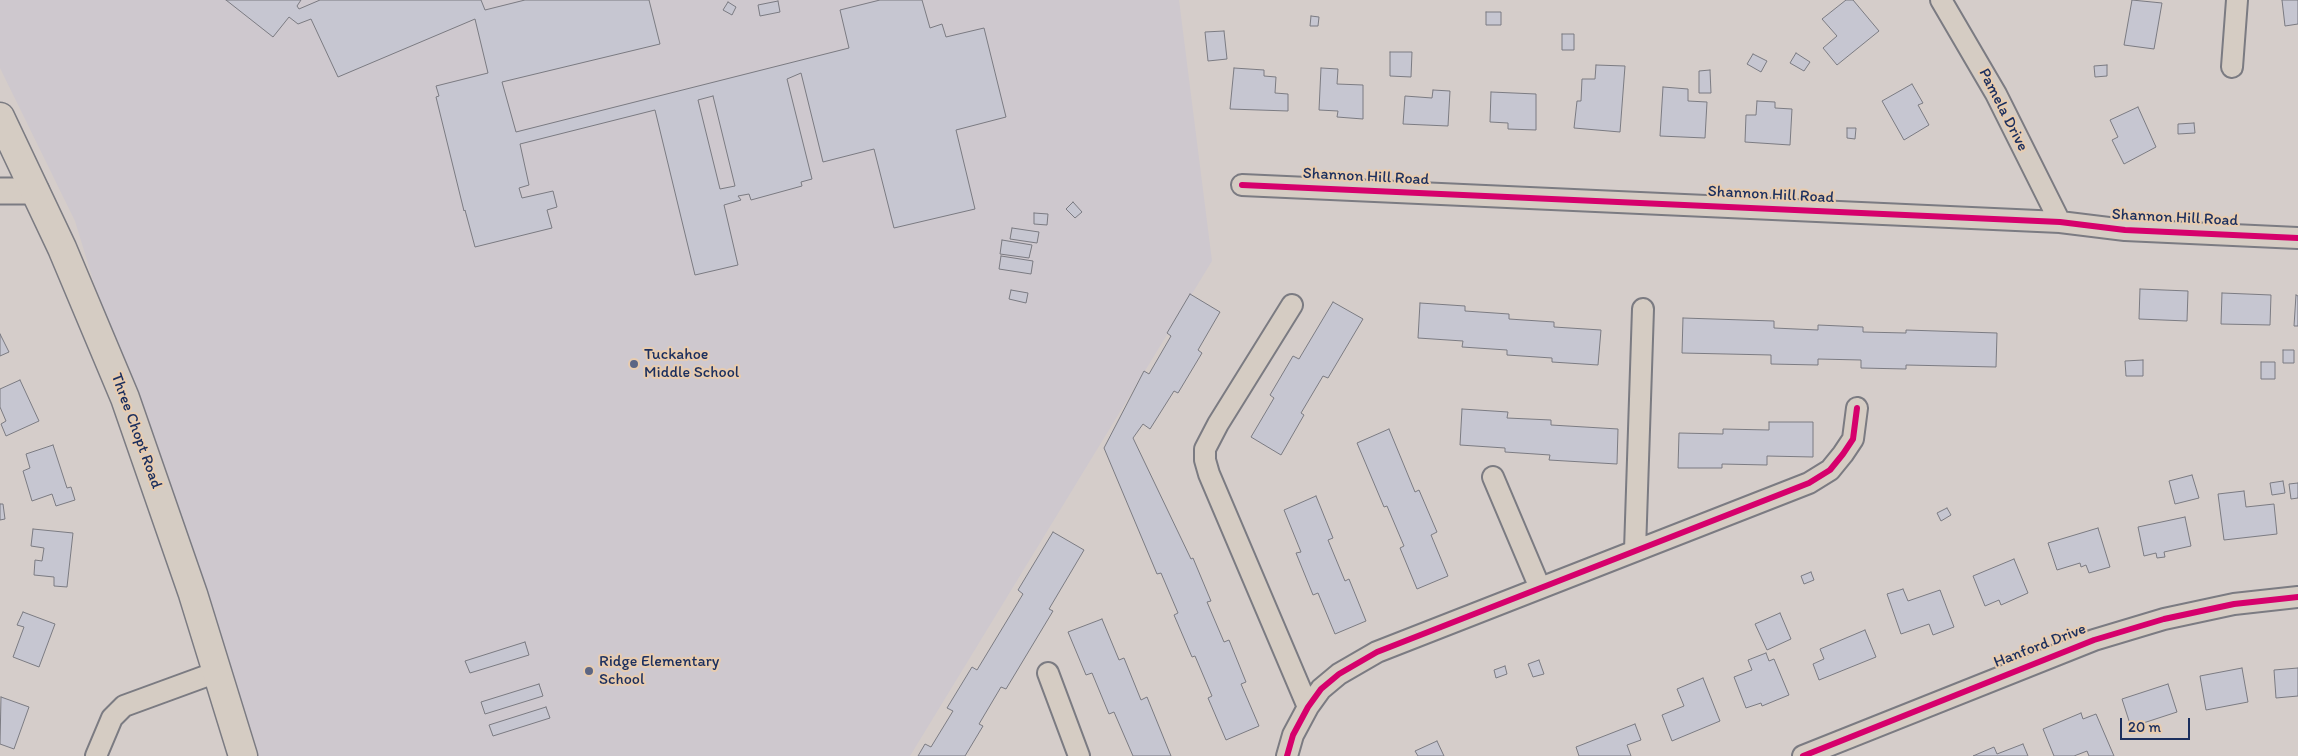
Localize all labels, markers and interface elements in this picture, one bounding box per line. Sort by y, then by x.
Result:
street label: Pamela Drive [1974,65,2032,155]
street label: Shannon Hill Road [1302,164,1430,190]
street label: Shannon Hill Road [1707,182,1835,208]
street label: Shannon Hill Road [2111,205,2239,231]
place label: Tuckahoe Middle School [644,345,739,383]
marker: Tuckahoe Middle School [628,358,640,370]
street label: Three Chopt Road [106,371,166,491]
street label: Hanford Drive [1991,620,2089,672]
place label: Ridge Elementary School [599,652,719,690]
marker: Ridge Elementary School [583,665,595,677]
scale bar [2123,708,2193,740]
text: 20 m [2128,718,2161,736]

